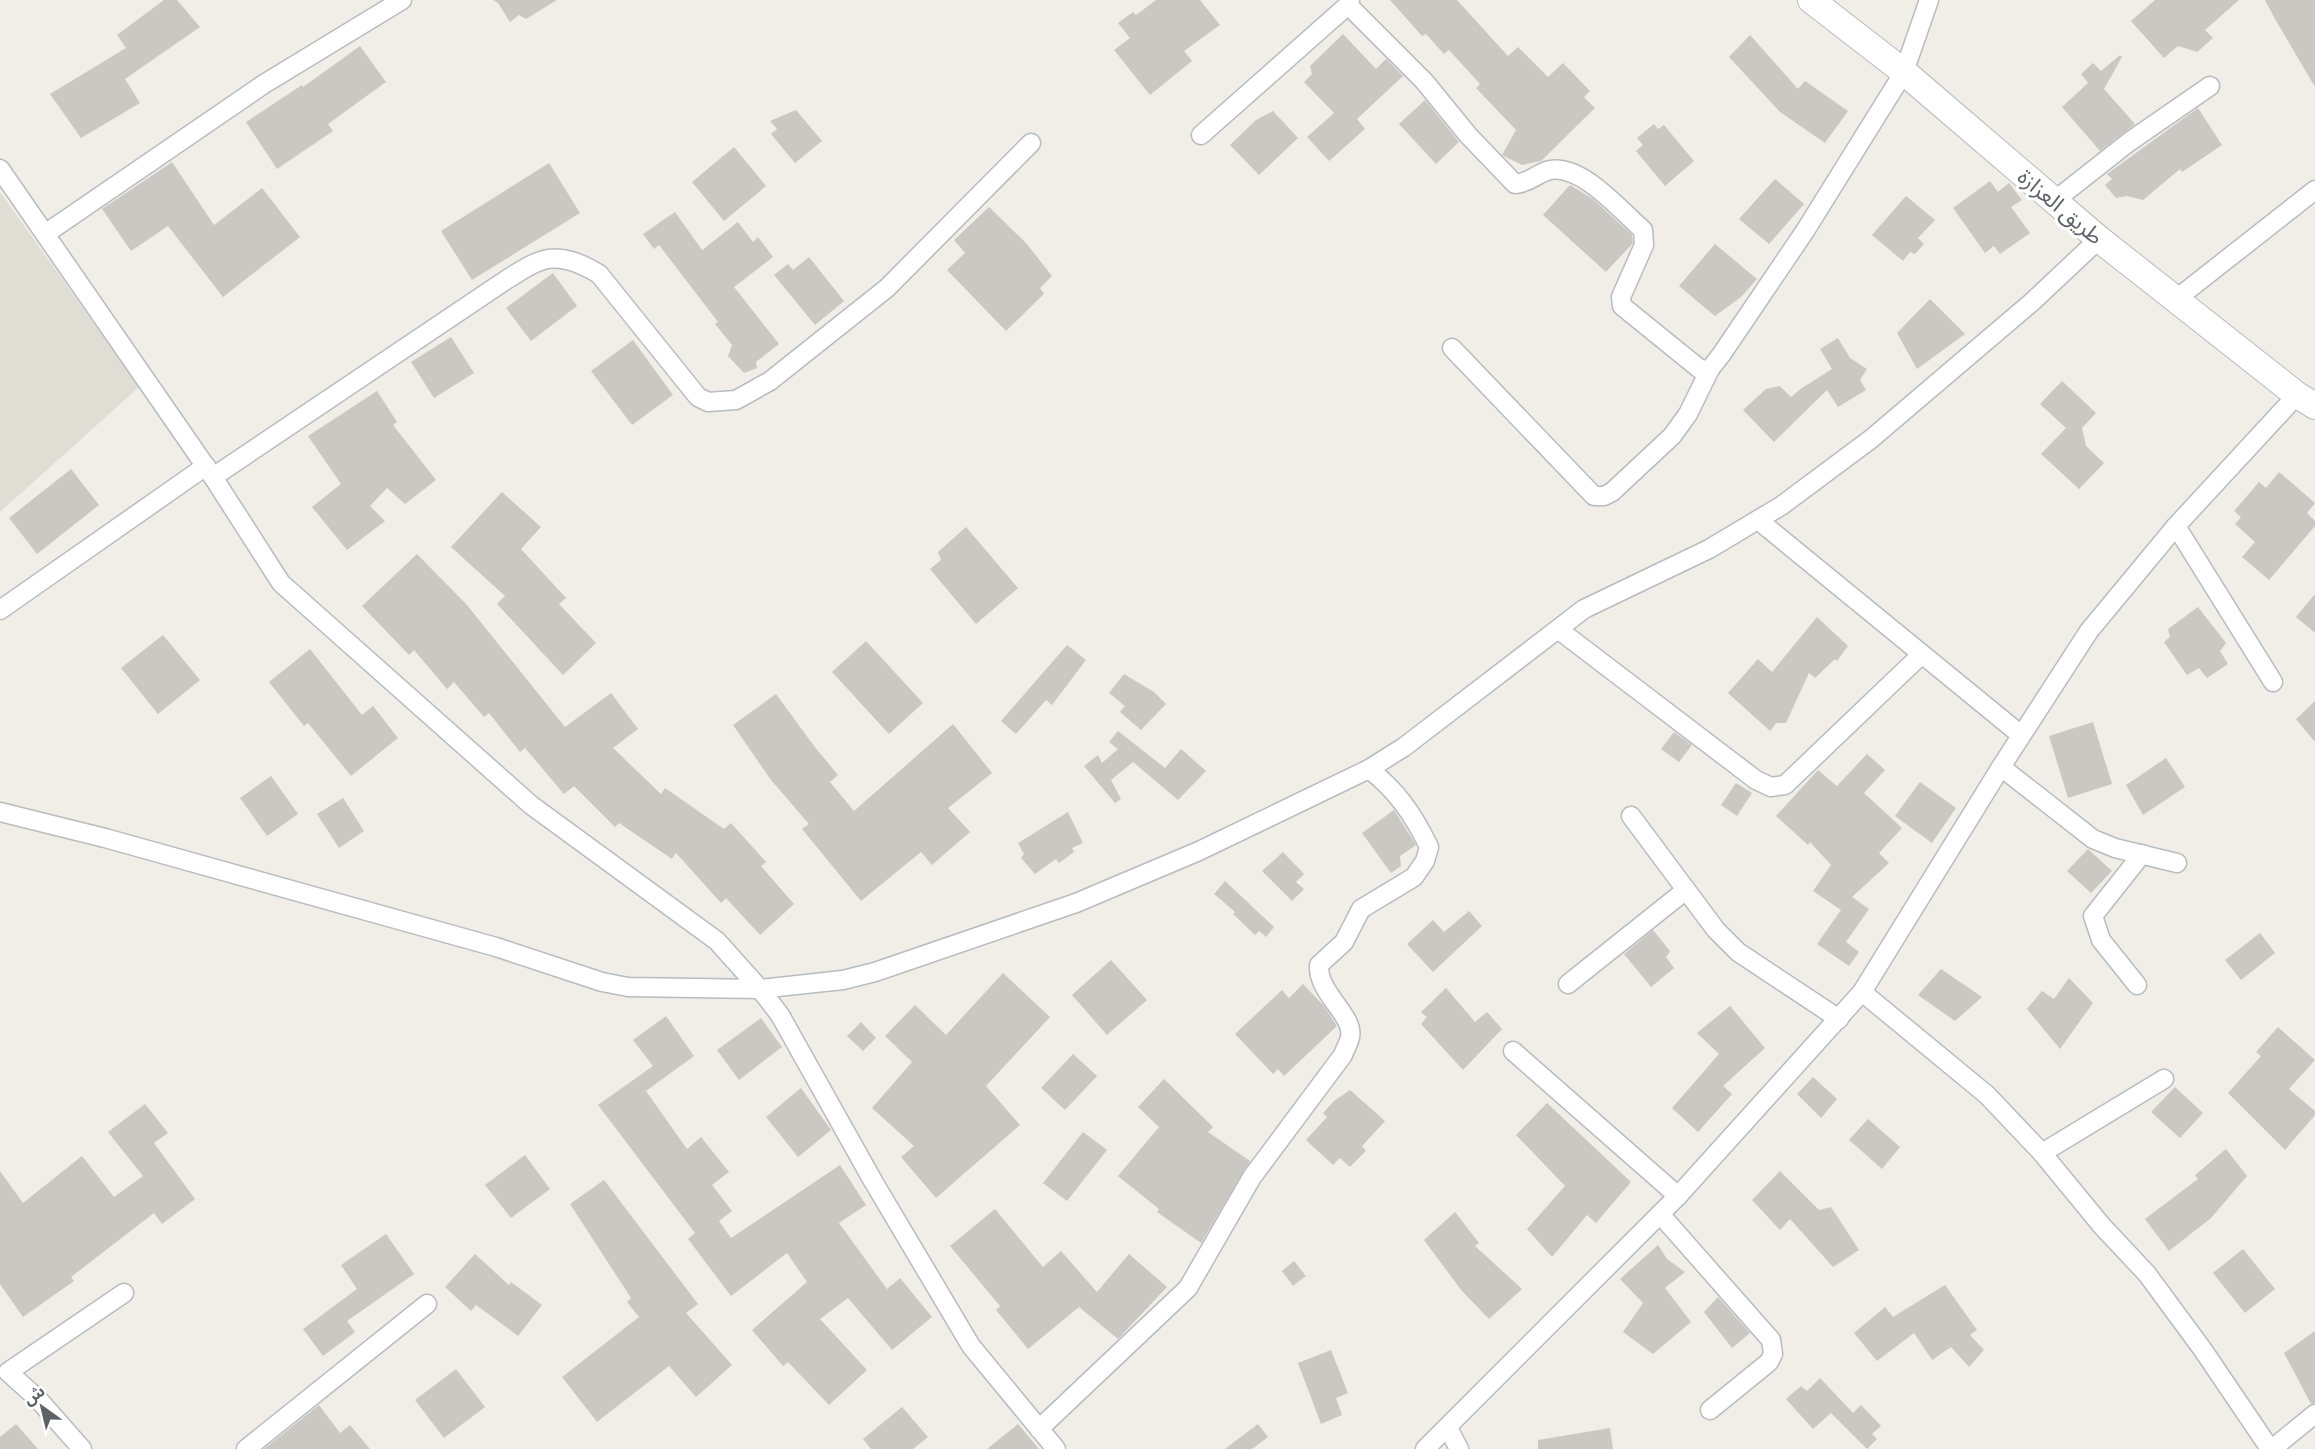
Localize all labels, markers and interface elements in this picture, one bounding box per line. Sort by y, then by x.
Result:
street label: طريق العزازة [2012,162,2109,250]
north arrow [12,1377,72,1437]
text: ش [19,1380,48,1409]

